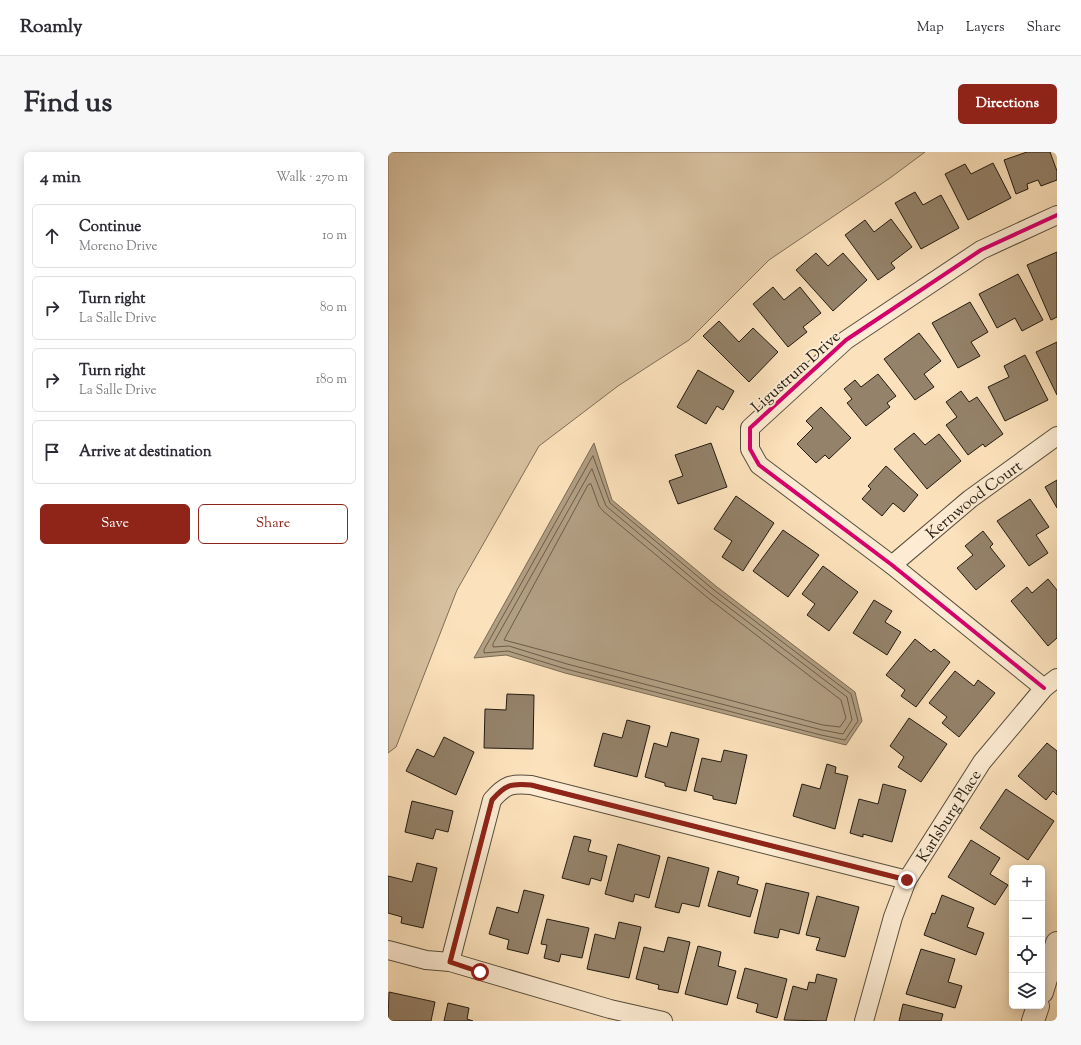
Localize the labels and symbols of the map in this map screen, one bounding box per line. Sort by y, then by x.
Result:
street label: Ligustrum Drive [747,326,846,419]
street label: Kernwood Court [922,455,1028,546]
street label: Karlsburg Place [912,766,988,868]
route end [898,871,916,889]
route start [471,963,489,981]

